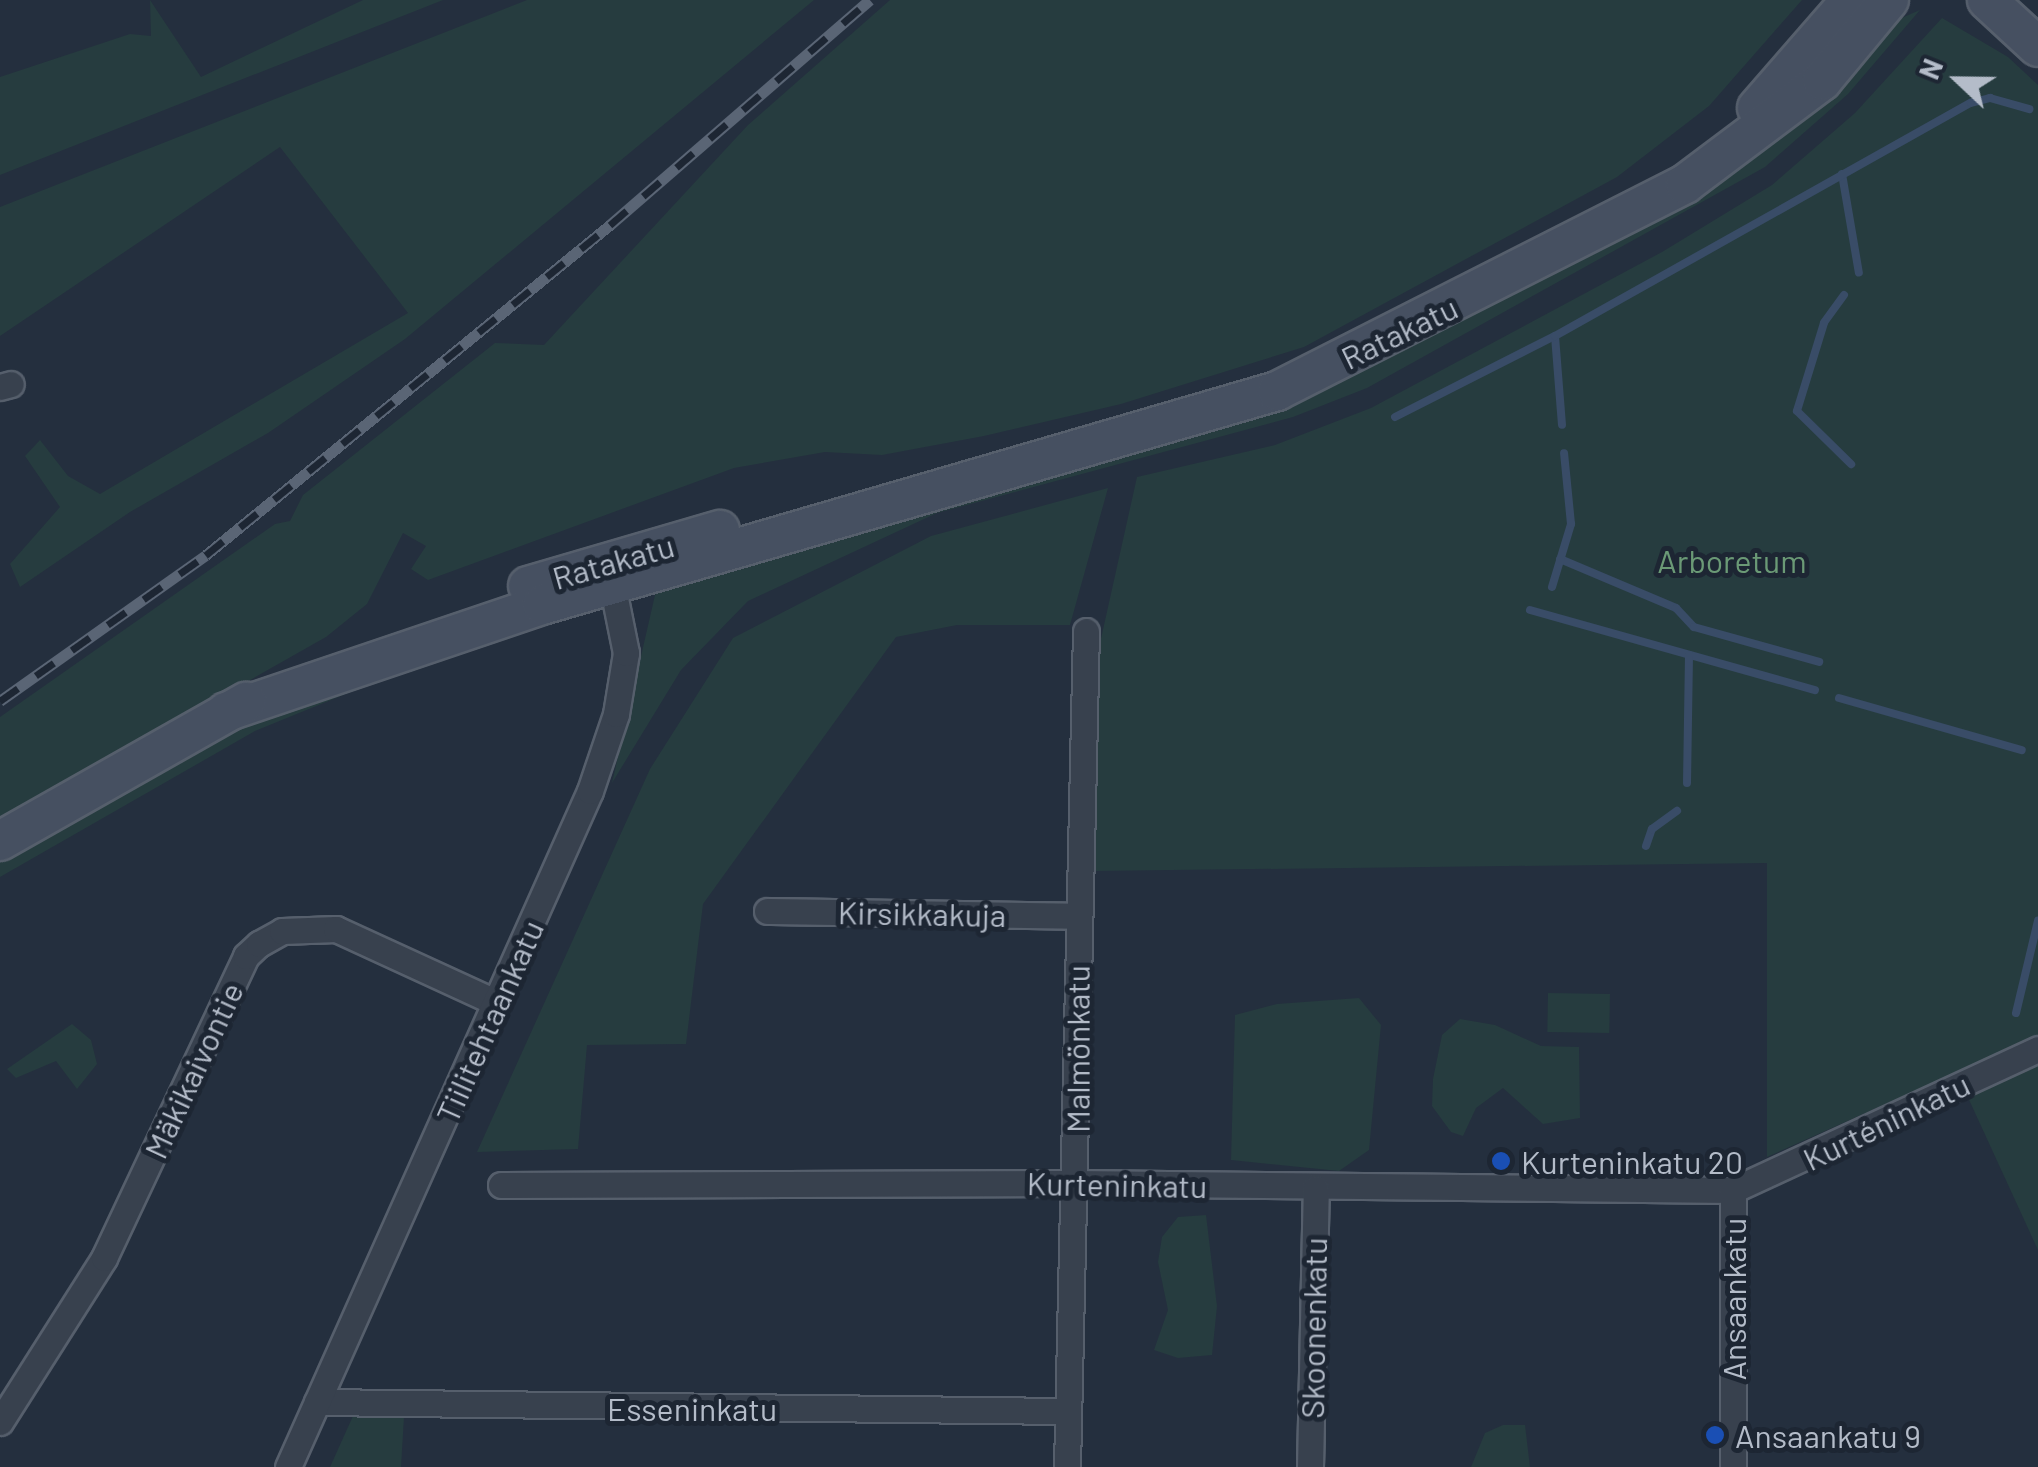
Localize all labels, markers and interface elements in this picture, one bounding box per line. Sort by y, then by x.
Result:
north arrow [1908,30,2008,130]
text: N [1911,54,1949,84]
street label: Ratakatu [1335,287,1463,377]
street label: Ratakatu [548,525,678,597]
park label: Arboretum [1657,541,1807,579]
street label: Kirsikkakuja [838,892,1006,934]
street label: Tiilitehtaankatu [427,914,551,1128]
street label: Malmönkatu [1058,965,1096,1133]
street label: Mäkikaivontie [135,976,251,1164]
street label: Kurténinkatu [1797,1064,1975,1178]
place label: Kurteninkatu 20 [1521,1142,1743,1180]
marker: Kurteninkatu 20 [1490,1150,1512,1172]
street label: Kurteninkatu [1026,1163,1208,1205]
street label: Ansaankatu [1714,1218,1752,1380]
street label: Skoonenkatu [1292,1237,1334,1419]
street label: Esseninkatu [607,1389,777,1427]
place label: Ansaankatu 9 [1735,1416,1921,1454]
marker: Ansaankatu 9 [1704,1424,1726,1446]

